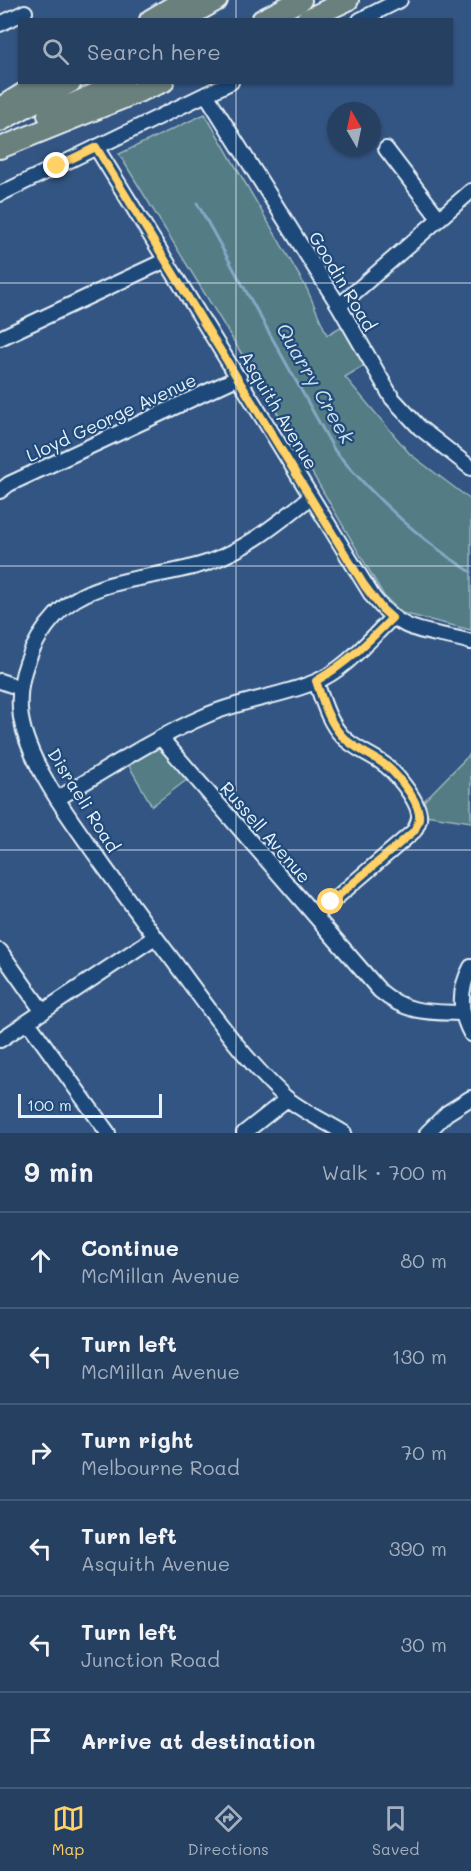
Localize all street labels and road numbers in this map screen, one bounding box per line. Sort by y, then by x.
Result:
street label: Goodin Road [304,227,382,335]
street label: Asquith Avenue [234,346,324,474]
street label: Lloyd George Avenue [22,367,200,467]
street label: Disraeli Road [42,743,126,857]
street label: Russell Avenue [215,776,317,888]

